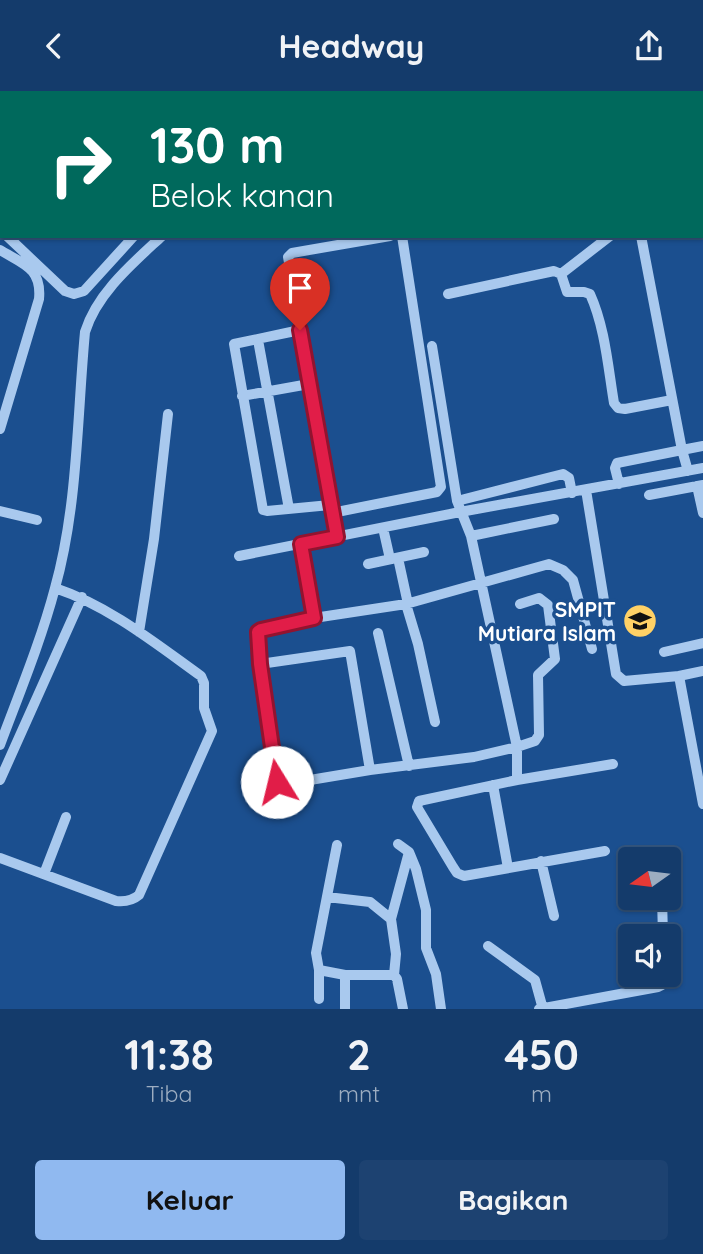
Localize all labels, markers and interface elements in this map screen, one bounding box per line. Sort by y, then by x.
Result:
text: Headway [279,26,424,66]
icon: back [35,27,73,65]
icon: share [630,27,668,65]
text: 130 m [150,114,284,175]
icon: right [35,119,126,210]
text: Belok kanan [150,175,334,215]
pin [270,258,330,330]
icon: arrive [281,269,319,307]
place label: SMPIT Mutiara Islam [478,596,616,646]
school or university icon: SMPIT Mutiara Islam [621,602,659,640]
position arrow [240,745,314,819]
north arrow [618,847,681,910]
map controls [618,847,681,987]
button: sound [618,924,681,987]
text: 11:38 [124,1028,214,1081]
text: 2 [347,1028,371,1081]
text: 450 [504,1028,579,1081]
text: Tiba [146,1079,192,1108]
text: mnt [338,1079,380,1108]
text: m [531,1079,552,1108]
button: Keluar [35,1160,345,1240]
button: Bagikan [359,1160,668,1240]

